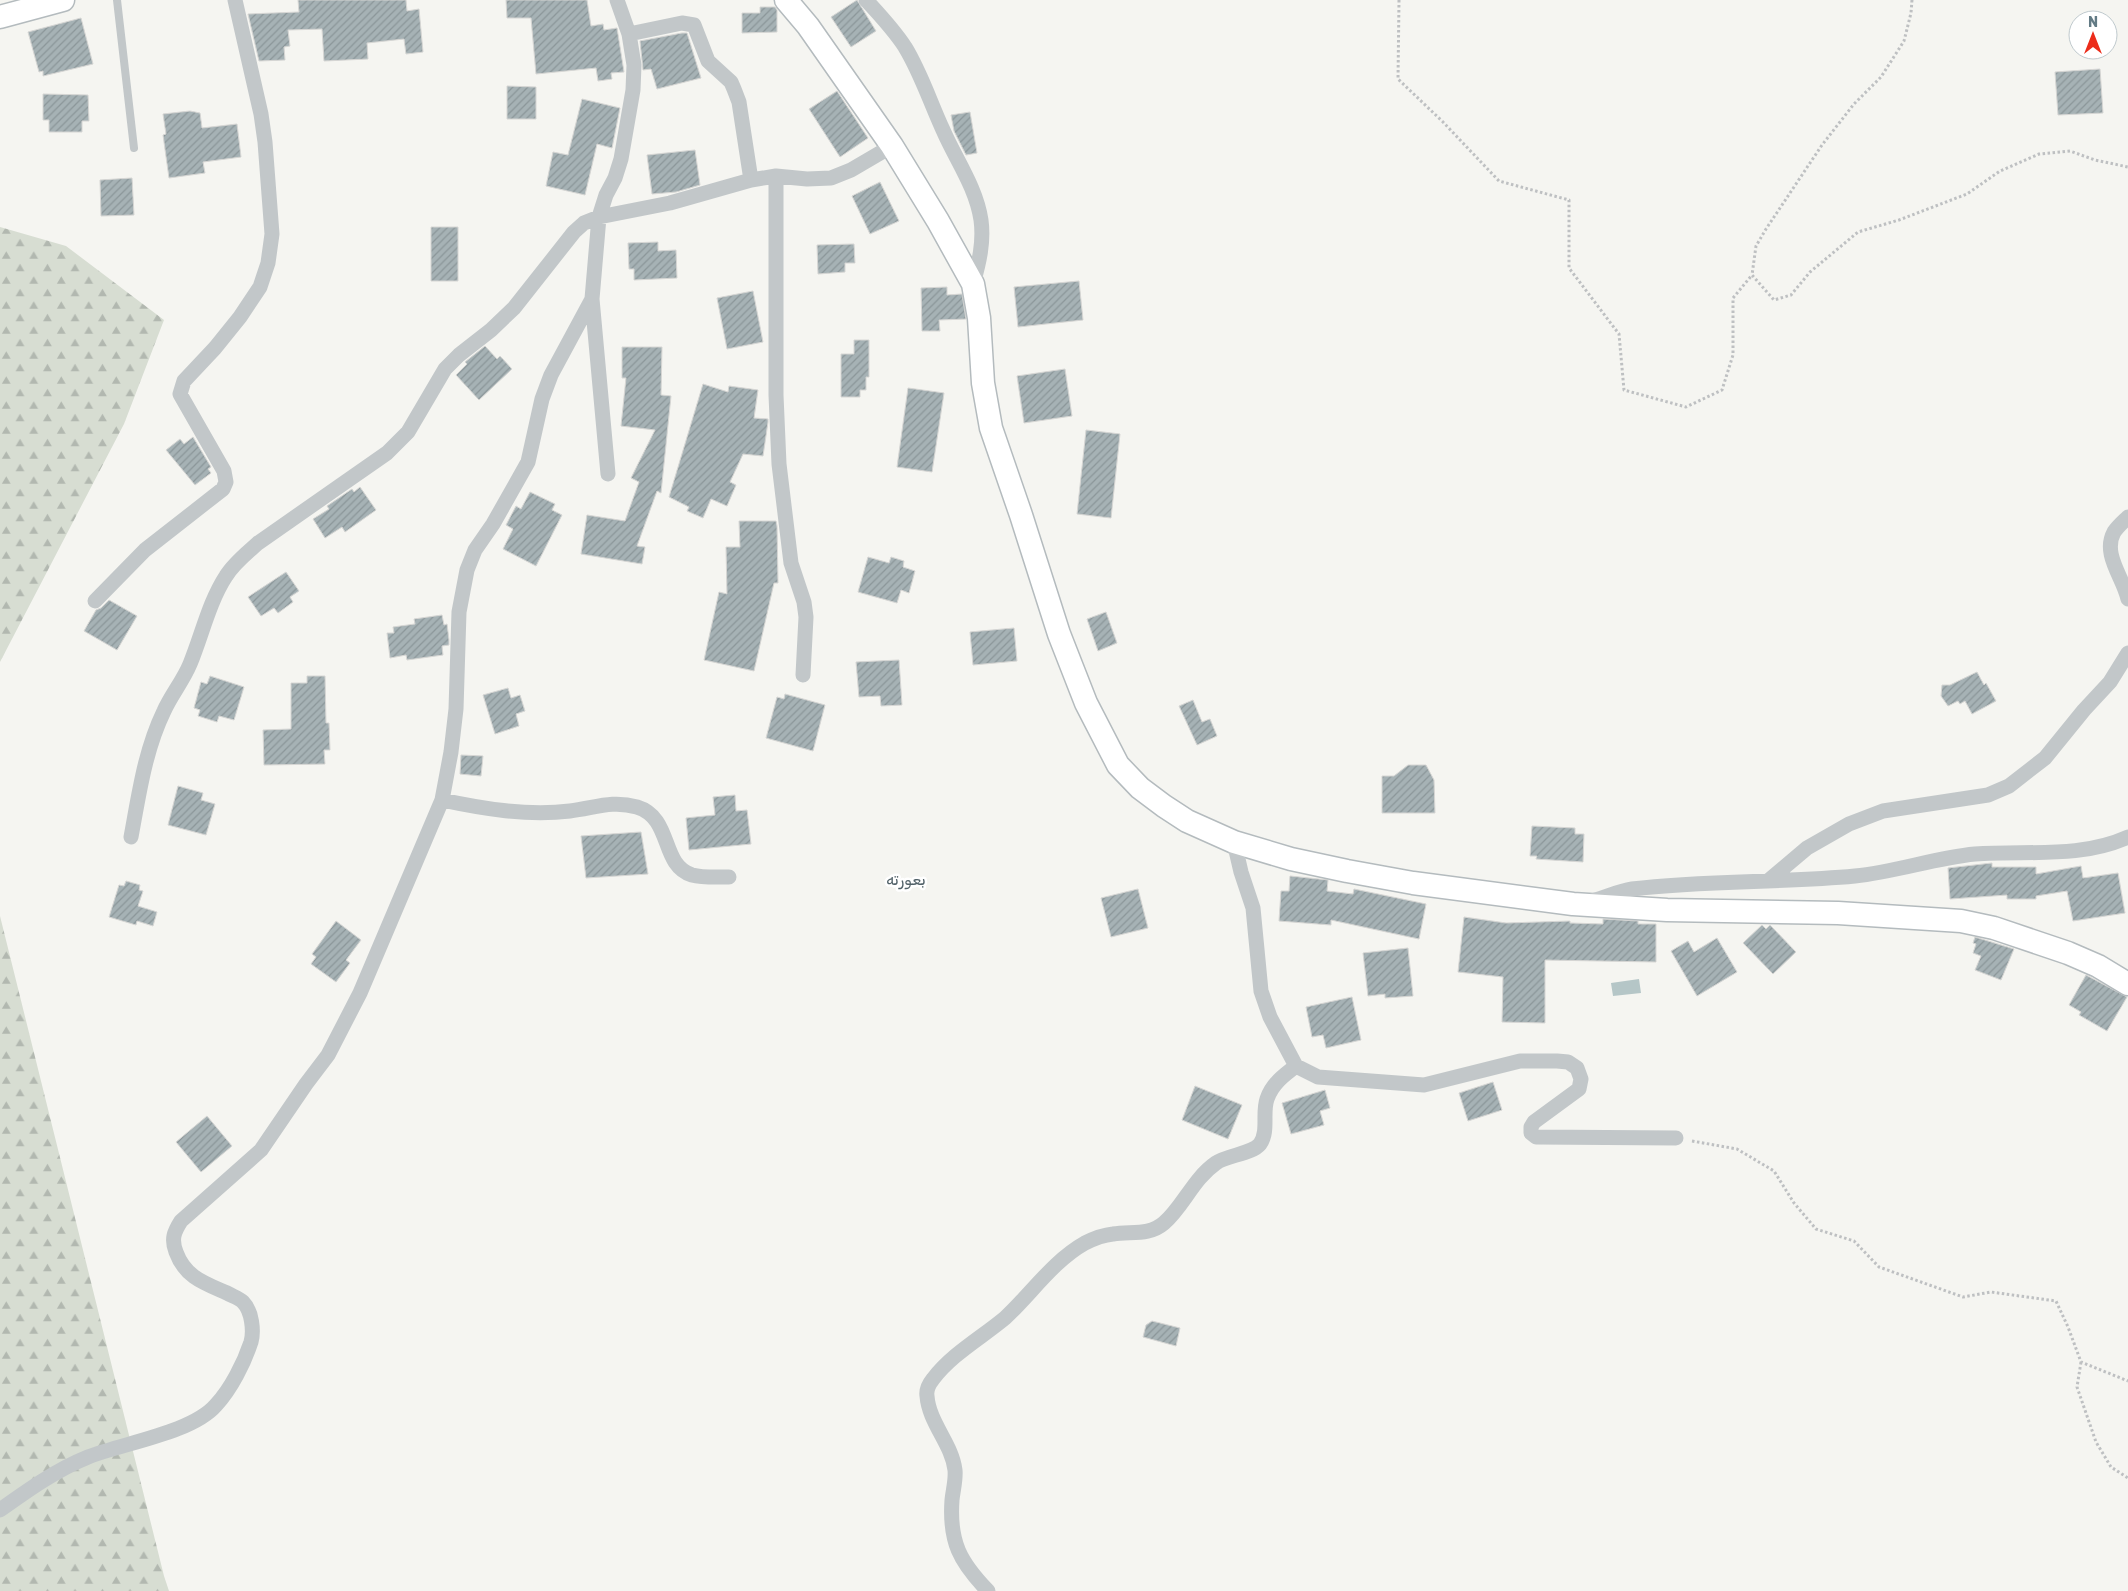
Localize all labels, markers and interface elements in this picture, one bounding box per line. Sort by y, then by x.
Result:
north arrow [2068,10,2118,60]
text: N [2088,14,2098,31]
district label: بعورته [886,870,926,890]

